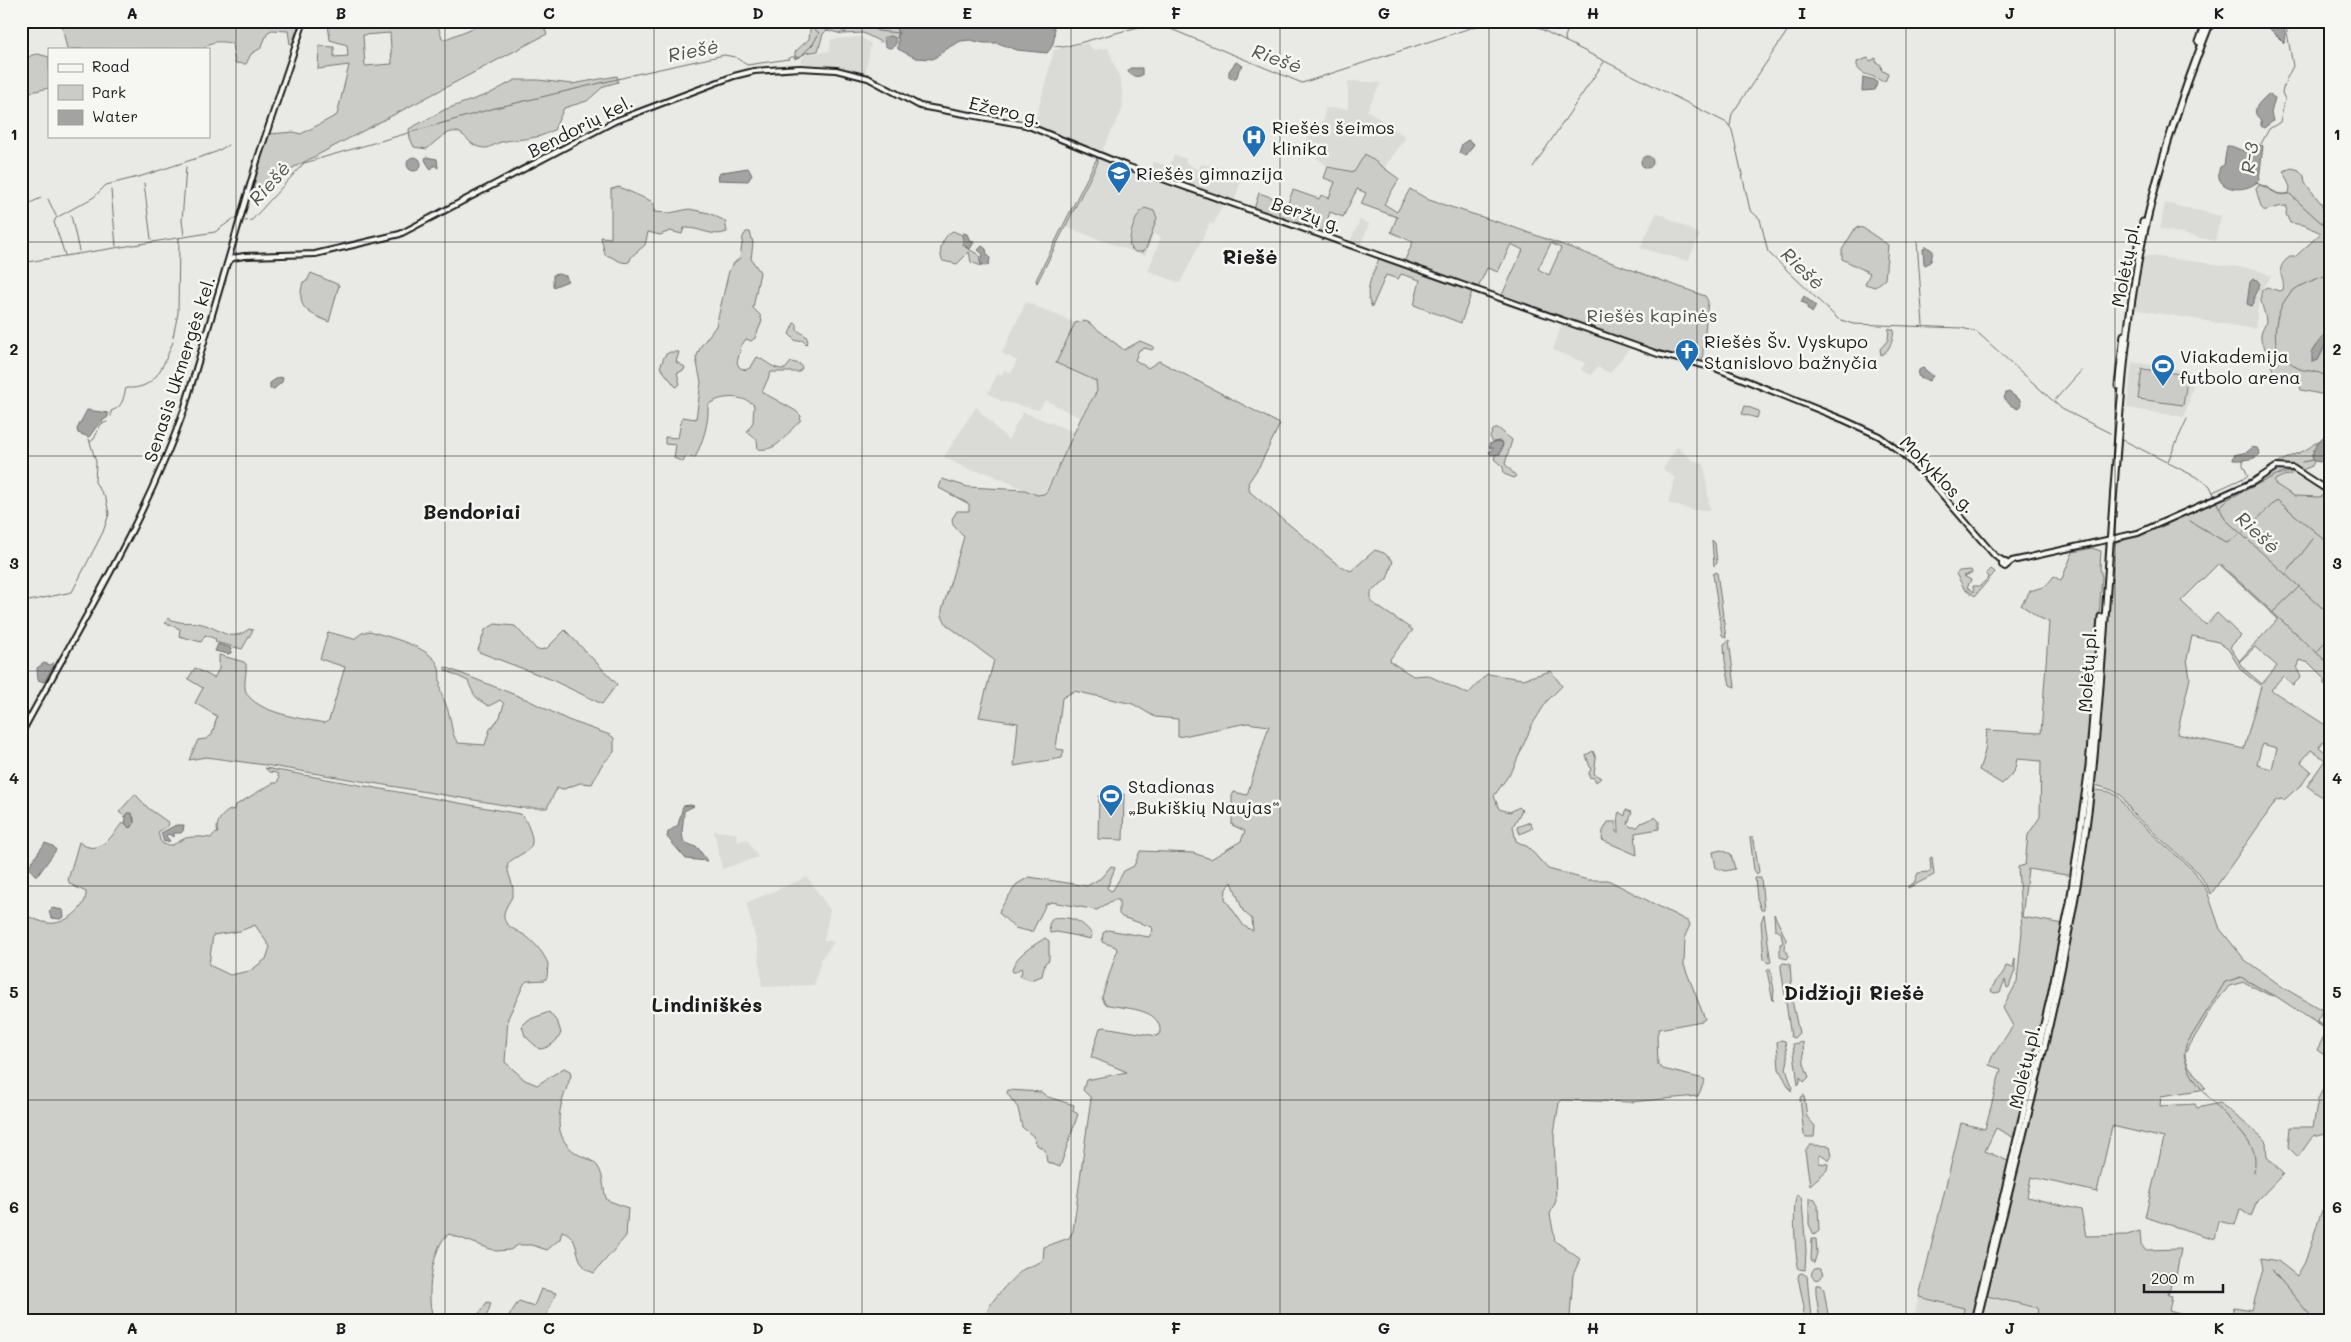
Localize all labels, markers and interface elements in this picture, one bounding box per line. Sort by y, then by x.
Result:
text: A [126,2,138,23]
text: B [336,2,346,23]
text: C [543,2,555,23]
text: D [752,2,764,23]
text: E [962,2,972,23]
text: F [1171,2,1181,23]
text: G [1378,2,1390,23]
text: H [1587,2,1599,23]
text: I [1798,2,1806,23]
text: J [2005,2,2015,23]
text: K [2214,2,2224,23]
water label: Riešė [666,33,720,67]
water label: Riešė [1249,38,1305,78]
legend [48,48,210,138]
text: Road [92,56,129,76]
text: Park [92,82,126,102]
street label: Bendorių kel. [523,89,637,163]
street label: Ežero g. [967,90,1043,130]
text: Water [92,106,138,126]
place label: Riešės šeimos klinika [1272,115,1395,160]
text: 1 [10,123,18,144]
text: 1 [2333,123,2341,144]
hospital icon: Riešės šeimos klinika [1241,124,1267,158]
water label: R-3 [2234,140,2264,175]
water label: Riešė [243,156,295,210]
school or university icon: Riešės gimnazija [1106,160,1132,194]
place label: Riešės gimnazija [1136,161,1284,185]
street label: Beržų g. [1269,191,1345,237]
street label: Molėtų pl. [2105,221,2145,309]
water label: Riešė [1776,241,1830,295]
district label: Riešė [1223,243,1278,269]
street label: Senasis Ukmergės kel. [138,273,220,465]
park label: Riešės kapinės [1587,303,1717,327]
place label: Riešės Šv. Vyskupo Stanislovo bažnyčia [1704,329,1878,374]
text: 2 [10,338,19,359]
church icon: Riešės Šv. Vyskupo Stanislovo bažnyčia [1674,338,1700,372]
text: 2 [2333,338,2342,359]
place label: Viakademija futbolo arena [2180,344,2300,389]
sports icon: Viakademija futbolo arena [2150,353,2176,387]
street label: Mokyklos g. [1895,430,1981,518]
district label: Bendoriai [423,498,521,524]
water label: Riešė [2231,505,2285,559]
text: 3 [9,552,19,573]
text: 3 [2332,552,2342,573]
street label: Molėtų pl. [2072,627,2102,713]
text: 4 [9,767,19,788]
text: 4 [2332,767,2342,788]
place label: Stadionas „Bukiškių Naujas“ [1128,774,1280,819]
sports icon: Stadionas „Bukiškių Naujas“ [1098,783,1124,817]
district label: Didžioji Riešė [1784,979,1924,1005]
text: 5 [9,981,19,1002]
text: 5 [2332,981,2342,1002]
district label: Lindiniškės [652,991,762,1017]
street label: Molėtų pl. [2003,1023,2045,1111]
text: 6 [9,1196,19,1217]
text: 6 [2332,1196,2342,1217]
scale bar [2144,1262,2222,1294]
text: 200 m [2151,1268,2195,1288]
text: A [126,1317,138,1338]
text: B [336,1317,346,1338]
text: C [543,1317,555,1338]
text: D [752,1317,764,1338]
text: E [962,1317,972,1338]
text: F [1171,1317,1181,1338]
text: G [1378,1317,1390,1338]
text: H [1587,1317,1599,1338]
text: I [1798,1317,1806,1338]
text: J [2005,1317,2015,1338]
text: K [2214,1317,2224,1338]

